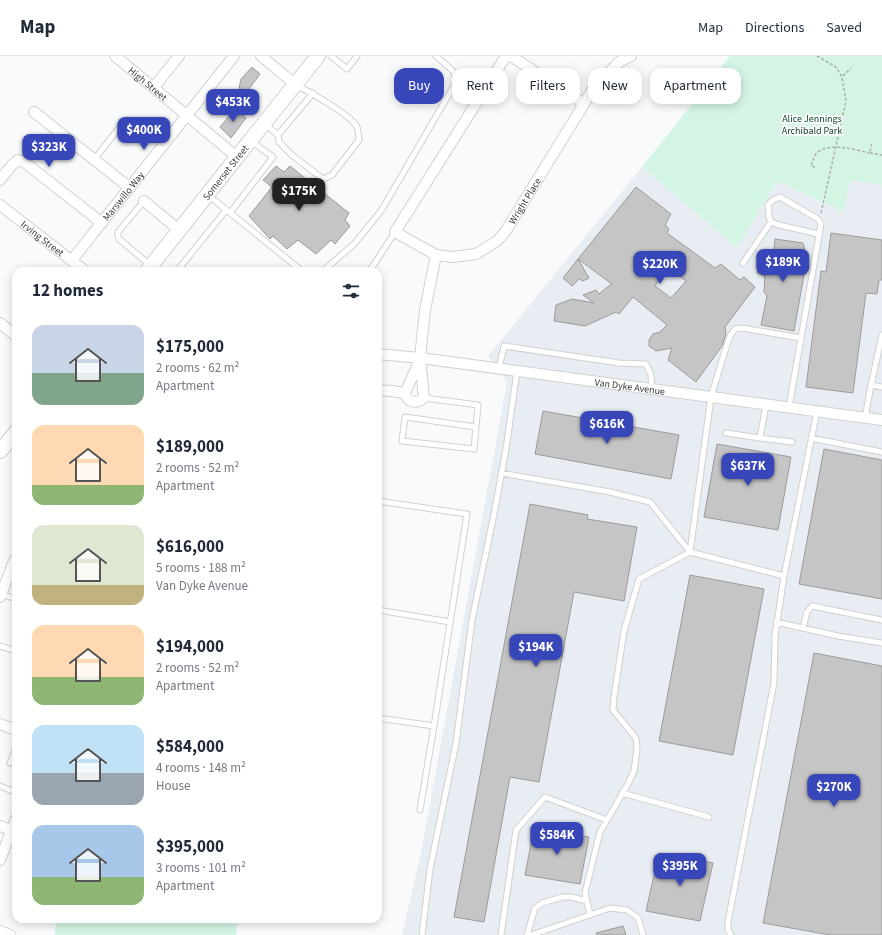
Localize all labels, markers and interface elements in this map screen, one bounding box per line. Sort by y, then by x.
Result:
text: Map [20,14,55,41]
text: Map [698,18,723,38]
text: Directions [745,18,804,38]
text: Saved [826,18,862,38]
street label: High Street [125,64,170,105]
chip: Buy [394,68,444,104]
chip: Rent [452,68,508,104]
chip: Filters [516,68,580,104]
chip: New [588,68,642,104]
chip: Apartment [650,68,741,104]
pin: $453K [205,89,261,123]
text: $453K [215,93,251,111]
park label: Alice Jennings Archibald Park [782,112,842,138]
pin: $400K [116,117,172,151]
text: $400K [126,121,162,139]
pin: $323K [21,134,77,168]
text: $323K [31,138,67,156]
street label: Somerset Street [200,142,253,203]
street label: Marswillo Way [100,168,148,224]
street label: Wright Place [506,175,545,227]
pin: $175K [271,178,327,212]
text: $175K [281,182,317,200]
street label: Irving Street [18,218,67,260]
pin: $189K [755,249,811,283]
pin: $220K [632,251,688,285]
text: $189K [765,253,801,271]
text: $220K [642,255,678,273]
text: 12 homes [32,279,103,303]
icon: filters [340,280,362,302]
text: $175,000 [156,335,224,359]
icon: home [64,341,112,389]
text: 2 rooms · 62 m² [156,359,239,377]
street label: Van Dyke Avenue [594,376,666,399]
text: Apartment [156,377,214,395]
pin: $616K [579,411,635,445]
text: $616K [589,415,625,433]
text: $189,000 [156,435,224,459]
icon: home [64,441,112,489]
pin: $637K [720,453,776,487]
text: $637K [730,457,766,475]
text: 2 rooms · 52 m² [156,459,239,477]
text: Apartment [156,477,214,495]
text: $616,000 [156,535,224,559]
icon: home [64,541,112,589]
text: 5 rooms · 188 m² [156,559,246,577]
text: Van Dyke Avenue [156,577,248,595]
pin: $194K [508,634,564,668]
text: $194,000 [156,635,224,659]
text: $194K [518,638,554,656]
icon: home [64,641,112,689]
text: 2 rooms · 52 m² [156,659,239,677]
text: Apartment [156,677,214,695]
text: $584,000 [156,735,224,759]
icon: home [64,741,112,789]
text: 4 rooms · 148 m² [156,759,246,777]
pin: $270K [806,774,862,808]
text: House [156,777,191,795]
text: $270K [816,778,852,796]
pin: $584K [529,822,585,856]
text: $584K [539,826,575,844]
text: $395,000 [156,835,224,859]
icon: home [64,841,112,889]
pin: $395K [652,853,708,887]
text: $395K [662,857,698,875]
text: 3 rooms · 101 m² [156,859,246,877]
text: Apartment [156,877,214,895]

